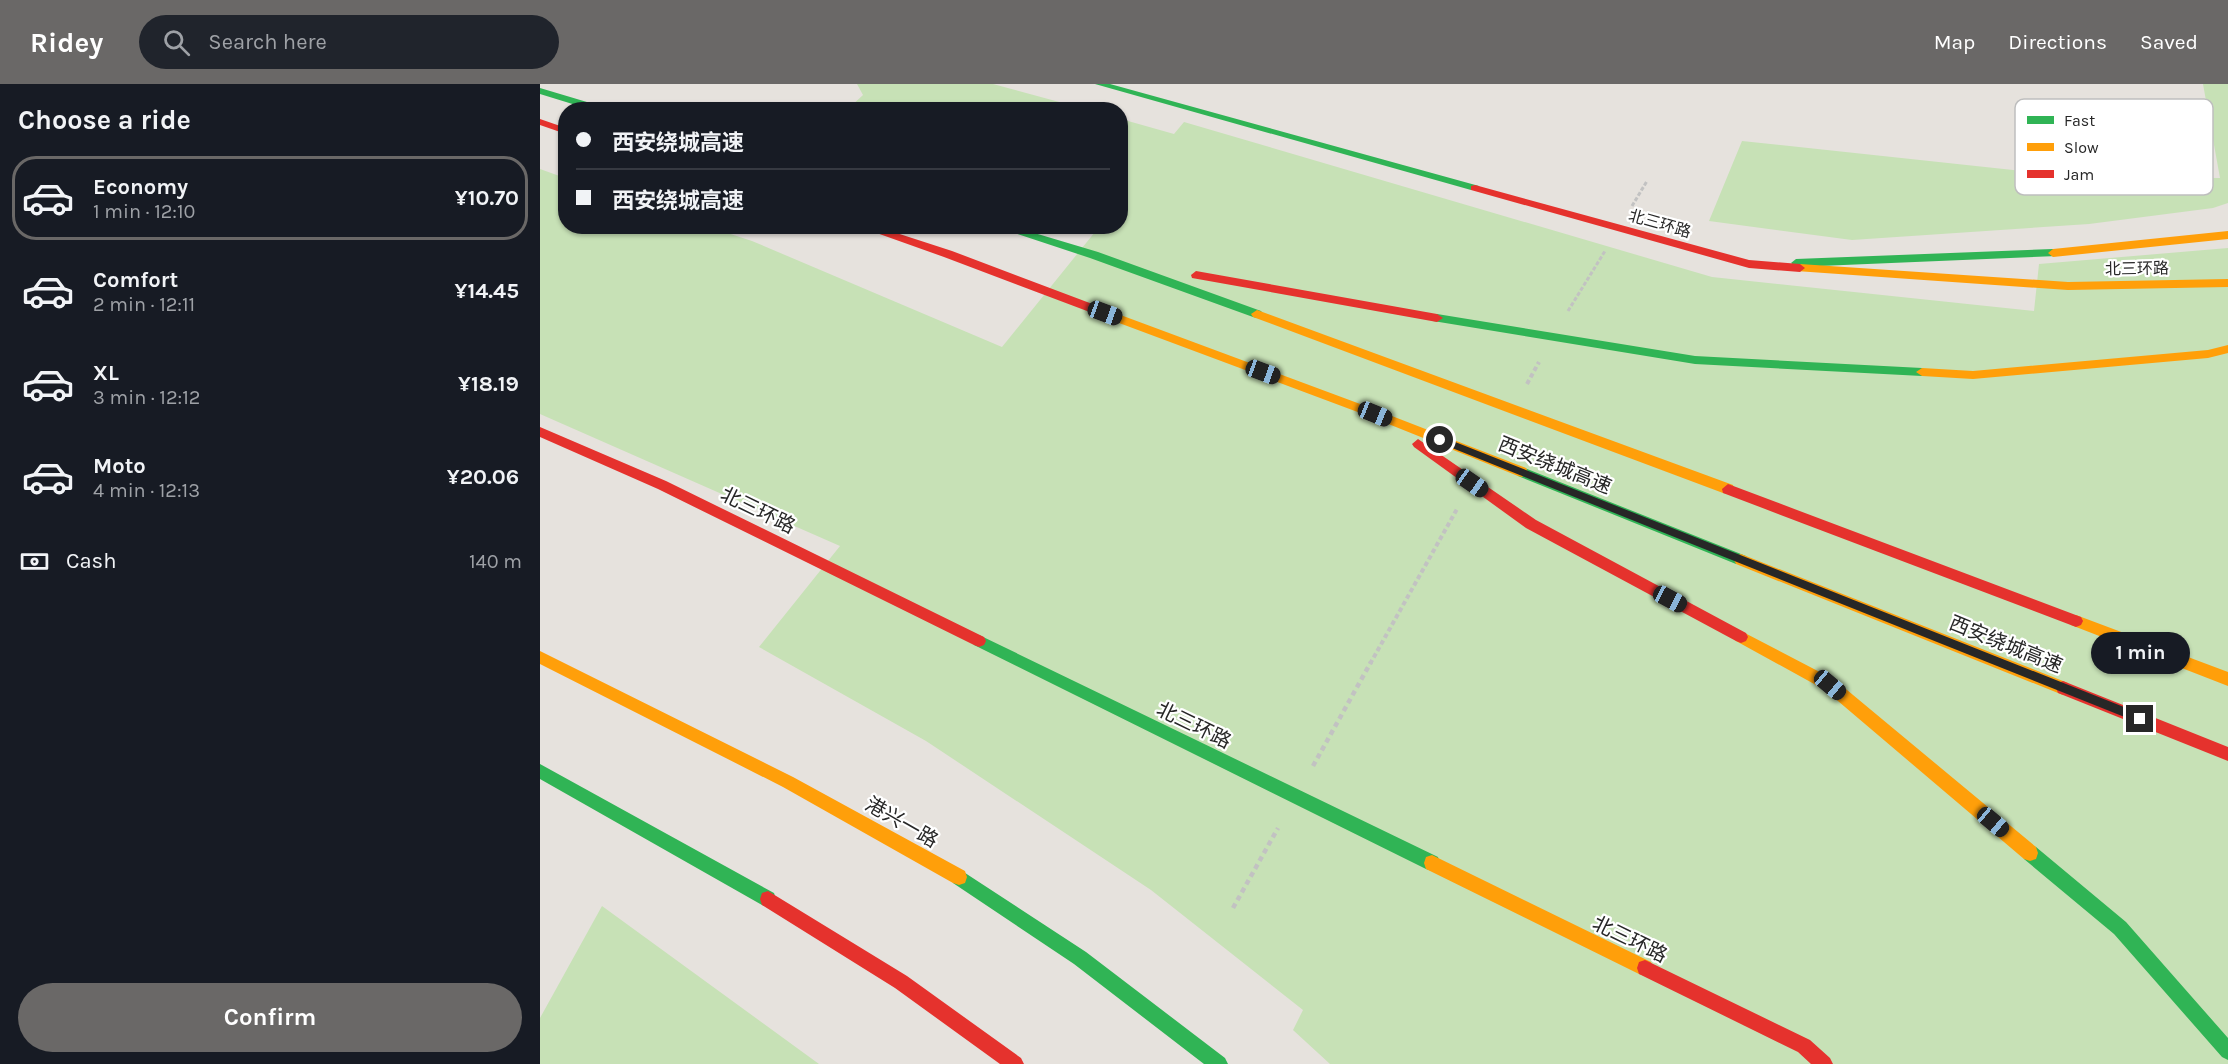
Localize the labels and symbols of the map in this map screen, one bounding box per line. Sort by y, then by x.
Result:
legend [2015,99,2213,195]
text: Fast [2064,111,2095,130]
text: Slow [2064,138,2099,157]
text: Jam [2064,165,2094,184]
street label: 北三环路 [1626,206,1693,241]
street label: 北三环路 [2105,258,2169,279]
car [1085,298,1125,328]
car [1243,357,1283,387]
car [1355,399,1395,429]
route start [1426,426,1453,453]
street label: 西安绕城高速 [1495,432,1615,499]
car [1452,465,1492,501]
street label: 北三环路 [717,483,799,538]
car [1650,583,1690,615]
street label: 西安绕城高速 [1946,611,2066,678]
callout: 1 min [2090,632,2190,674]
car [1810,667,1850,703]
street label: 北三环路 [1153,698,1235,753]
route end [2126,705,2153,732]
street label: 港兴一路 [861,792,942,852]
car [1973,804,2013,840]
street label: 北三环路 [1589,912,1671,967]

